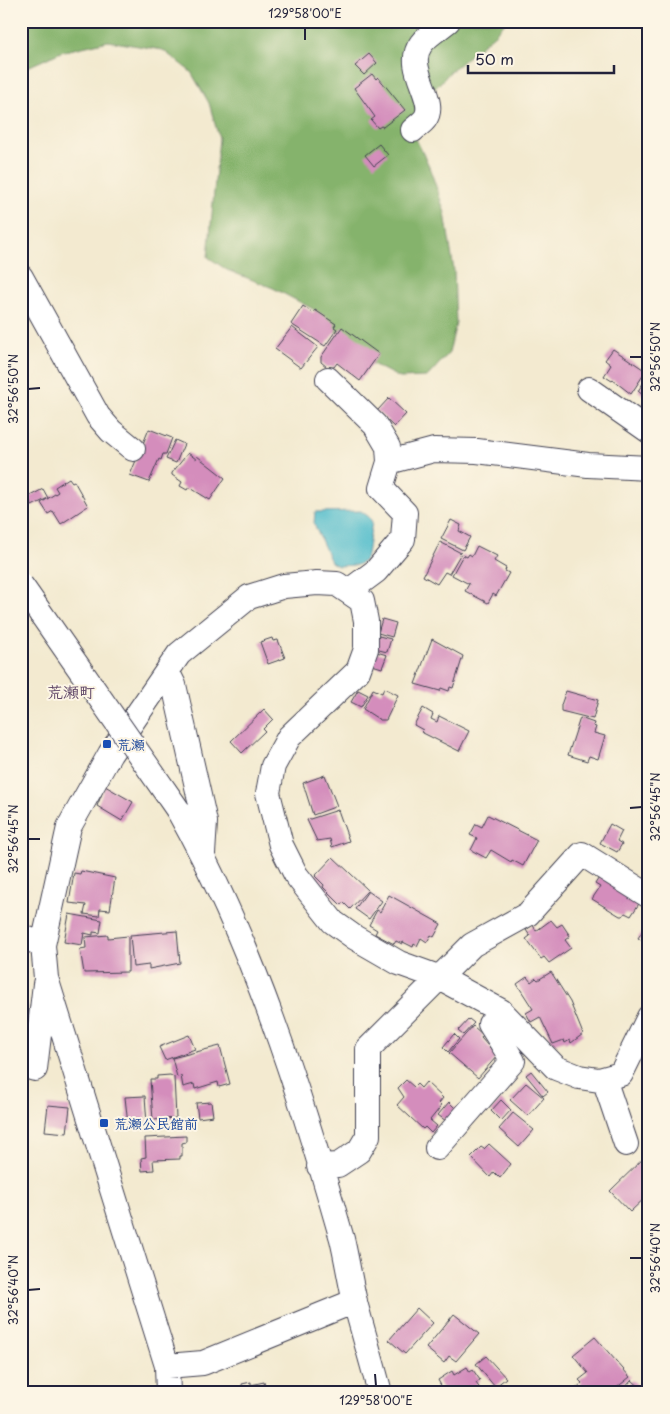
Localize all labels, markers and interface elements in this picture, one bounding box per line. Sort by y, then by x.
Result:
text: 129°58'00"E [268,4,342,22]
scale bar [468,42,614,74]
text: 50 m [475,47,514,70]
text: 32°56'50"N [646,322,664,392]
text: 32°56'50"N [4,354,22,424]
district label: 荒瀬町 [47,679,95,703]
place label: 荒瀬 [117,734,145,755]
marker: 荒瀬 [101,738,113,750]
text: 32°56'45"N [646,772,664,842]
text: 32°56'45"N [4,804,22,874]
place label: 荒瀬公民館前 [114,1113,198,1134]
marker: 荒瀬公民館前 [98,1117,110,1129]
text: 32°56'40"N [646,1223,664,1293]
text: 32°56'40"N [4,1255,22,1325]
text: 129°58'00"E [339,1391,413,1409]

